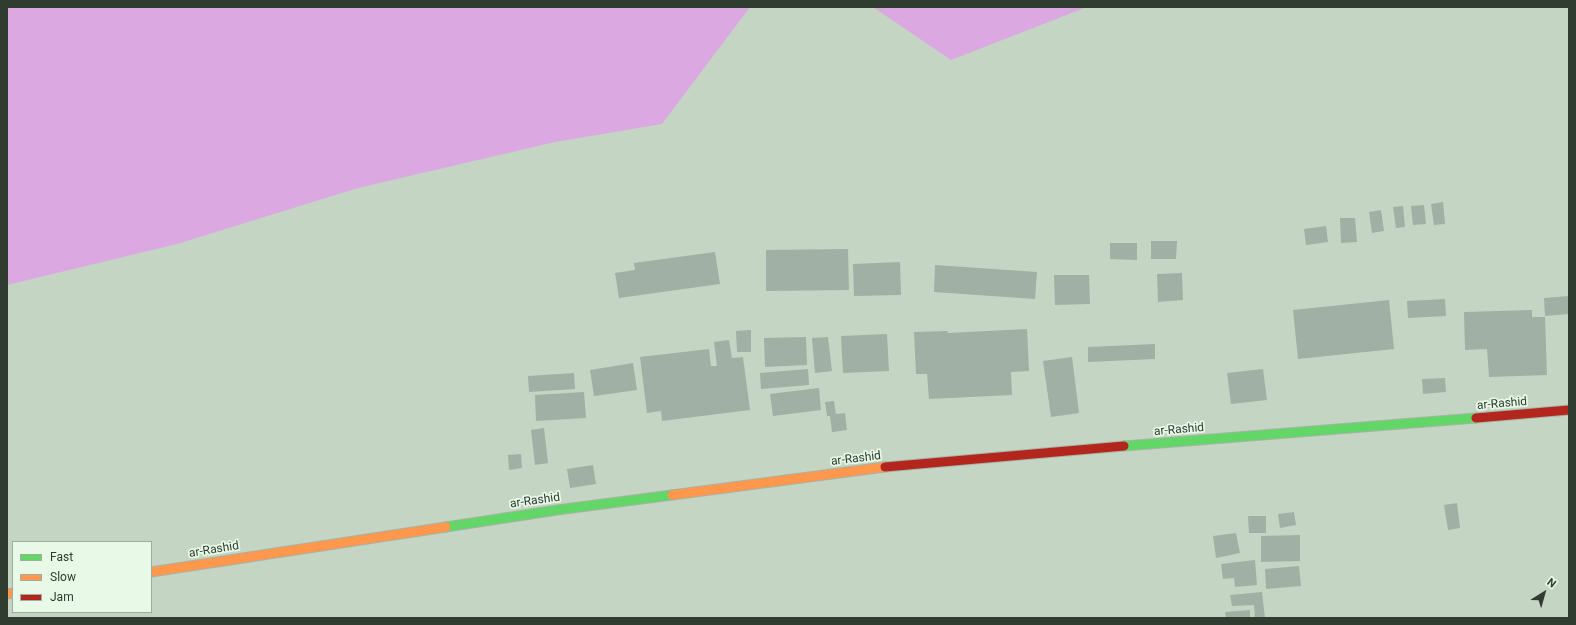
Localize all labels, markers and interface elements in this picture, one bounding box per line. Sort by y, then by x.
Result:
street label: ar-Rashid [1476,395,1528,413]
street label: ar-Rashid [1153,421,1205,439]
street label: ar-Rashid [830,449,882,469]
street label: ar-Rashid [509,490,561,512]
street label: ar-Rashid [188,539,240,561]
legend [12,541,152,613]
text: Fast [50,550,73,564]
text: Slow [50,570,76,584]
north arrow [1524,573,1564,613]
text: N [1545,575,1559,591]
text: Jam [50,590,74,604]

